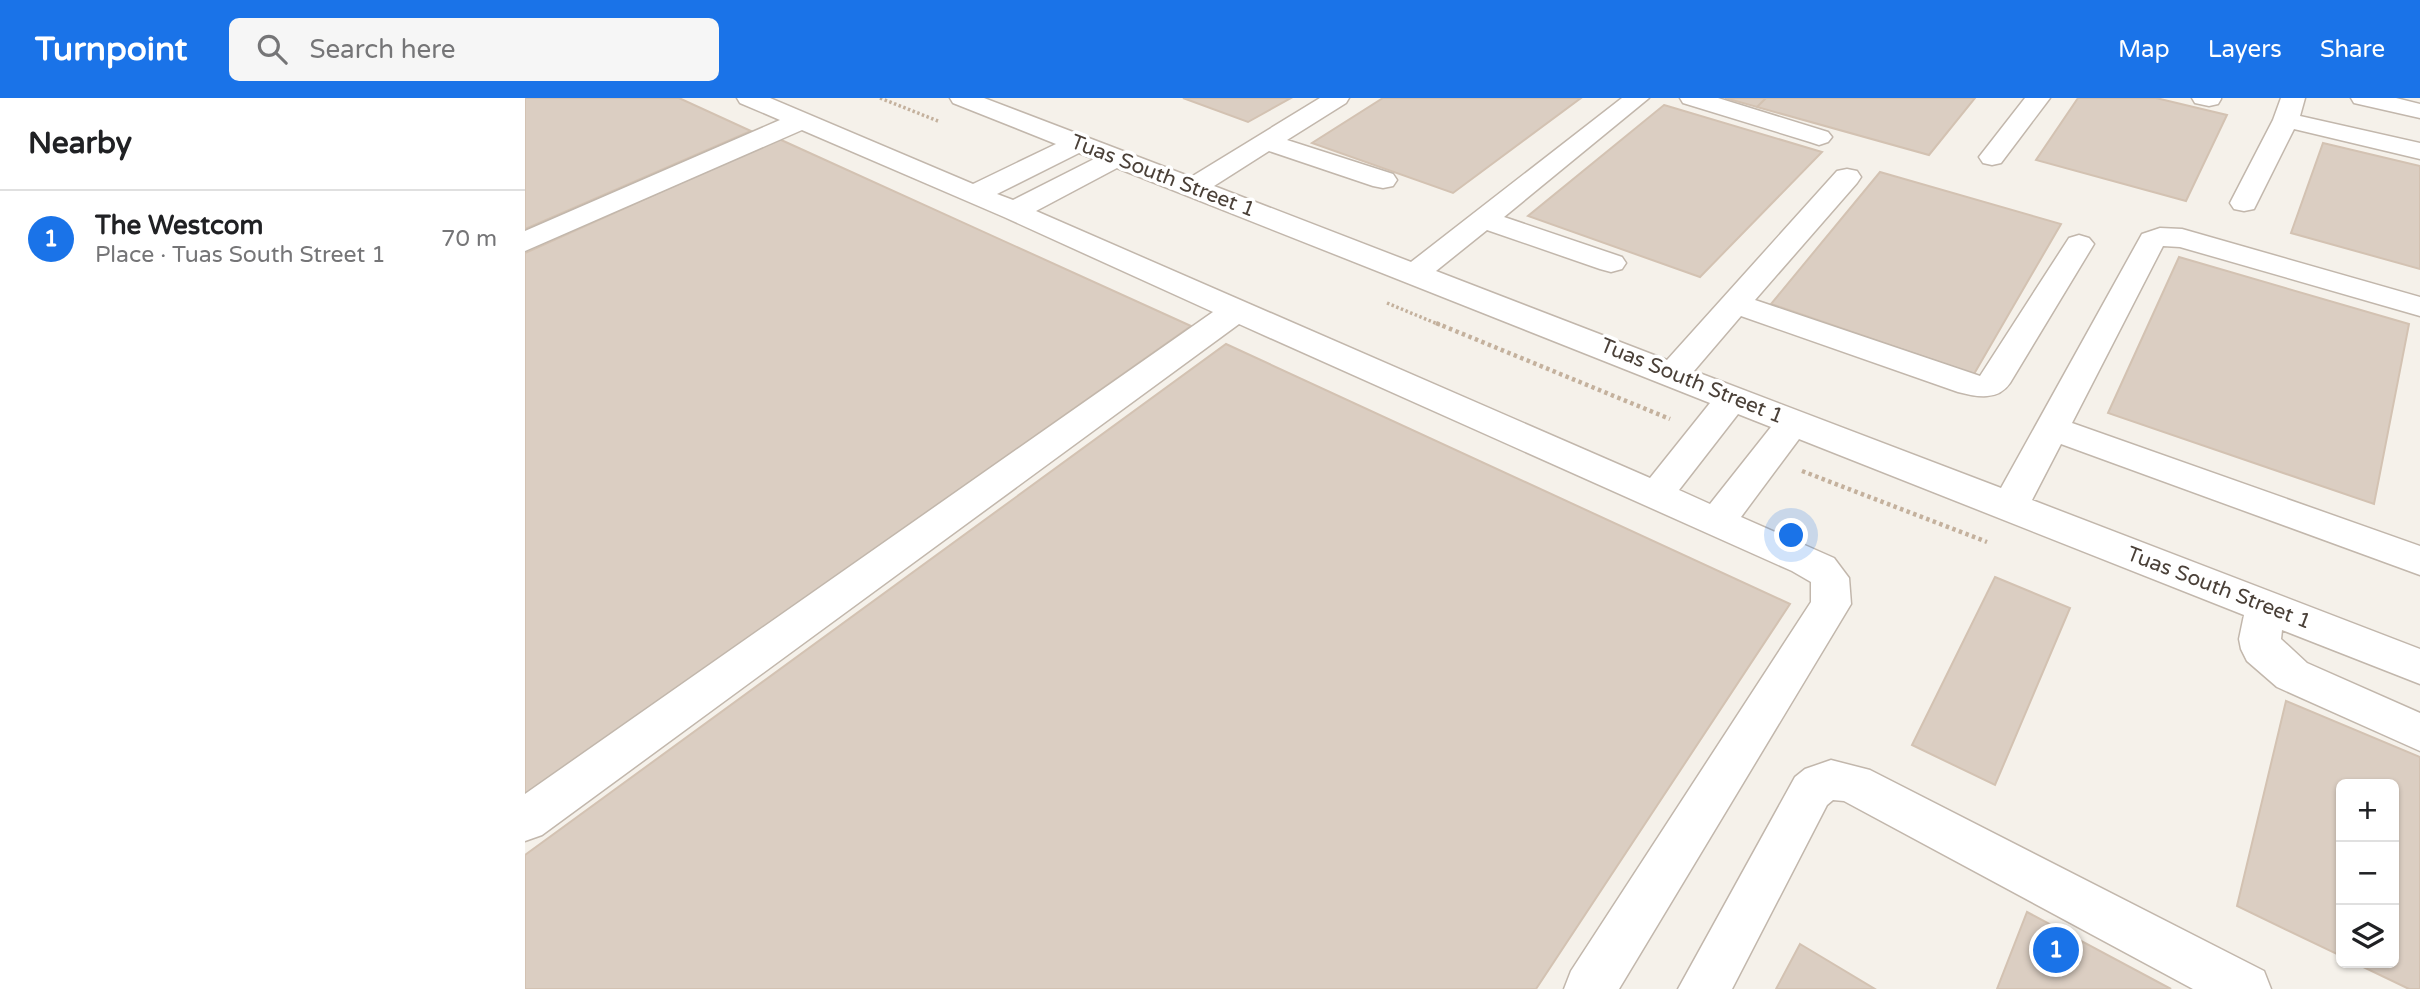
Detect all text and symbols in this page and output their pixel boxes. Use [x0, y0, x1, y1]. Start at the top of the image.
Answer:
search box [229, 18, 719, 81]
text: Turnpoint [35, 30, 187, 69]
icon: search [253, 30, 291, 68]
text: Search here [309, 34, 456, 65]
text: Map [2118, 35, 2170, 64]
text: Layers [2208, 35, 2282, 64]
text: Share [2320, 35, 2385, 64]
text: Nearby [28, 125, 132, 162]
street label: Tuas South Street 1 [1067, 129, 1259, 223]
text: The Westcom [95, 210, 263, 241]
text: 1 [44, 225, 58, 253]
text: 70 m [441, 225, 497, 253]
text: Place · Tuas South Street 1 [95, 241, 386, 269]
street label: Tuas South Street 1 [1597, 333, 1787, 429]
your location [1774, 518, 1808, 552]
street label: Tuas South Street 1 [2123, 541, 2315, 635]
map controls [2336, 779, 2399, 968]
button: + [2336, 779, 2399, 842]
button: − [2336, 842, 2399, 905]
button: layers [2336, 905, 2399, 968]
pin: 1 [2033, 924, 2079, 976]

